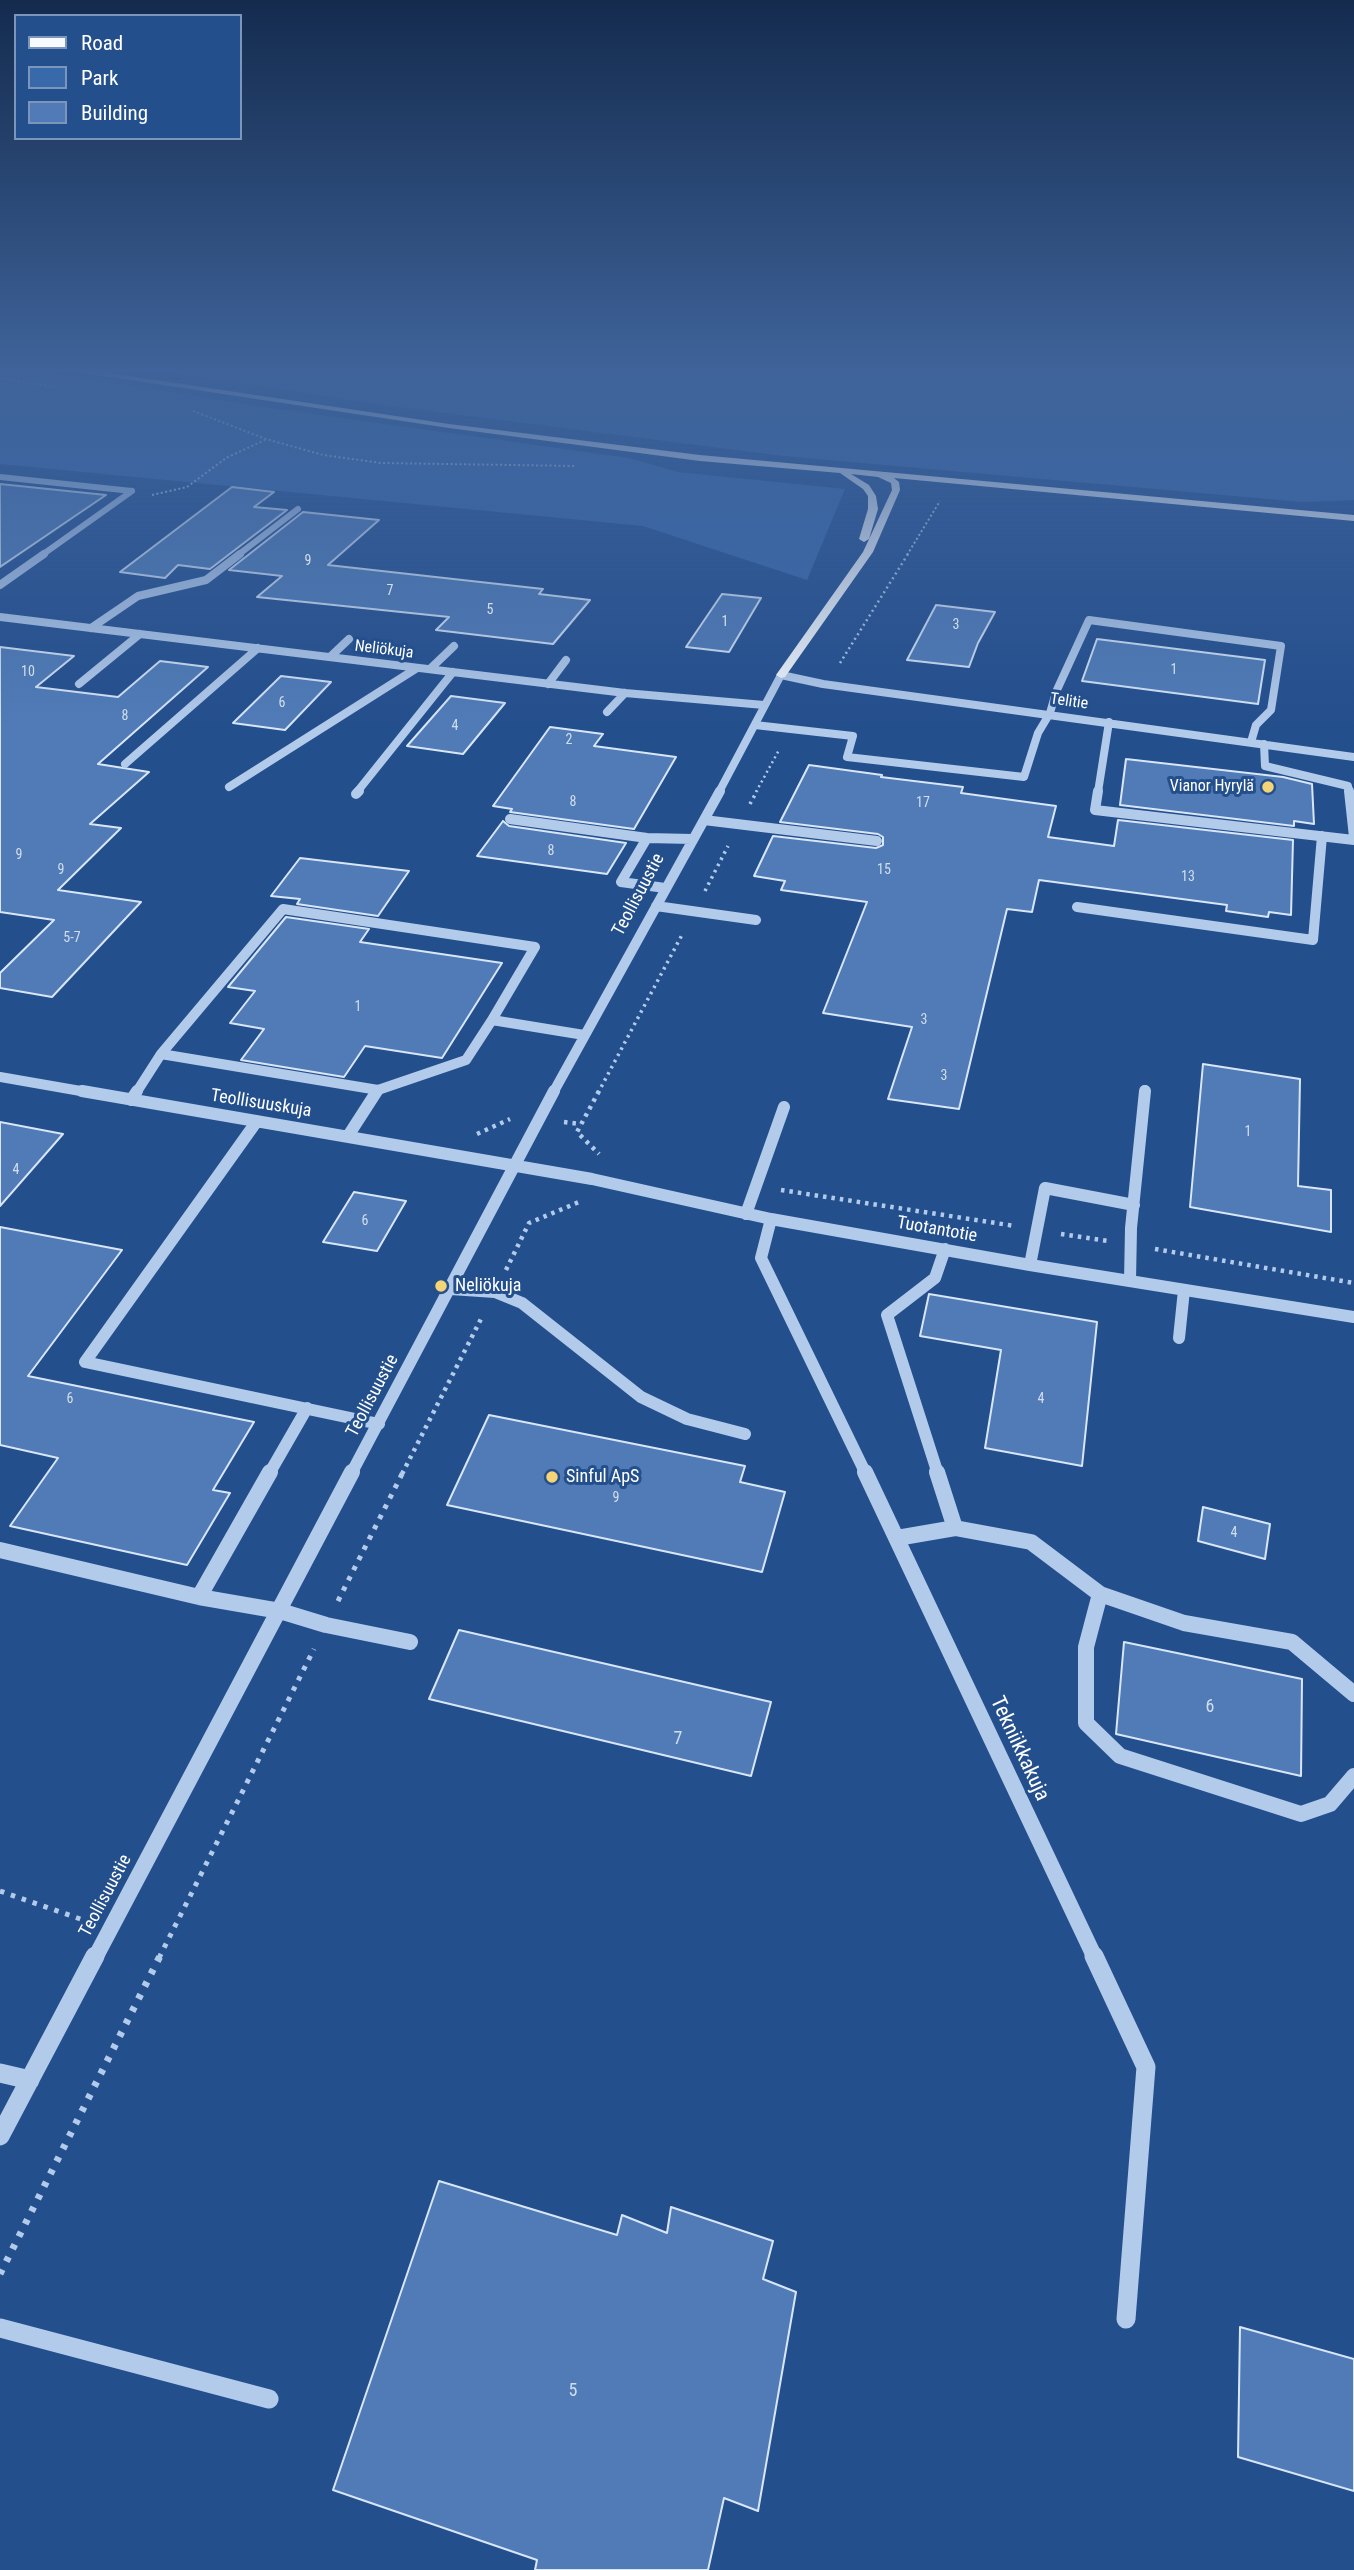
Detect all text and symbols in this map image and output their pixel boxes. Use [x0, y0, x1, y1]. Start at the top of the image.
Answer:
legend [14, 14, 242, 140]
text: Road [81, 31, 123, 55]
text: Park [81, 66, 118, 90]
text: Building [81, 101, 148, 125]
house number: 9 [305, 553, 311, 569]
house number: 7 [387, 583, 393, 599]
house number: 5 [487, 602, 493, 618]
house number: 1 [722, 614, 728, 630]
house number: 3 [953, 617, 959, 633]
street label: Neliökuja [354, 637, 414, 663]
house number: 1 [1171, 662, 1177, 678]
house number: 10 [21, 664, 35, 680]
street label: Telitie [1049, 690, 1089, 714]
house number: 6 [279, 695, 285, 711]
house number: 8 [122, 708, 128, 724]
house number: 4 [452, 718, 458, 734]
house number: 2 [566, 732, 572, 748]
place label: Vianor Hyrylä [1170, 777, 1254, 797]
marker: Vianor Hyrylä [1260, 779, 1276, 795]
house number: 8 [570, 794, 576, 810]
house number: 17 [916, 795, 930, 811]
house number: 8 [548, 843, 554, 859]
house number: 9 [16, 847, 22, 863]
street label: Teollisuustie [608, 850, 670, 940]
house number: 9 [58, 862, 64, 878]
house number: 15 [877, 862, 891, 878]
house number: 13 [1181, 869, 1195, 885]
house number: 5-7 [63, 930, 81, 946]
house number: 1 [355, 999, 361, 1015]
house number: 3 [921, 1012, 927, 1028]
house number: 3 [941, 1068, 947, 1084]
street label: Teollisuuskuja [209, 1085, 313, 1123]
house number: 1 [1245, 1124, 1251, 1140]
house number: 4 [13, 1162, 19, 1178]
street label: Tuotantotie [895, 1212, 979, 1248]
house number: 6 [362, 1213, 368, 1229]
place label: Neliökuja [455, 1275, 521, 1297]
marker: Neliökuja [433, 1278, 449, 1294]
street label: Teollisuustie [342, 1351, 404, 1441]
house number: 6 [67, 1391, 73, 1407]
house number: 4 [1038, 1391, 1044, 1407]
place label: Sinful ApS [566, 1466, 639, 1488]
marker: Sinful ApS [544, 1469, 560, 1485]
house number: 9 [613, 1490, 619, 1506]
house number: 4 [1231, 1525, 1237, 1541]
street label: Tekniikkakuja [984, 1693, 1054, 1805]
house number: 6 [1206, 1696, 1214, 1718]
house number: 7 [674, 1728, 682, 1750]
street label: Teollisuustie [75, 1851, 137, 1941]
house number: 5 [569, 2380, 577, 2402]

